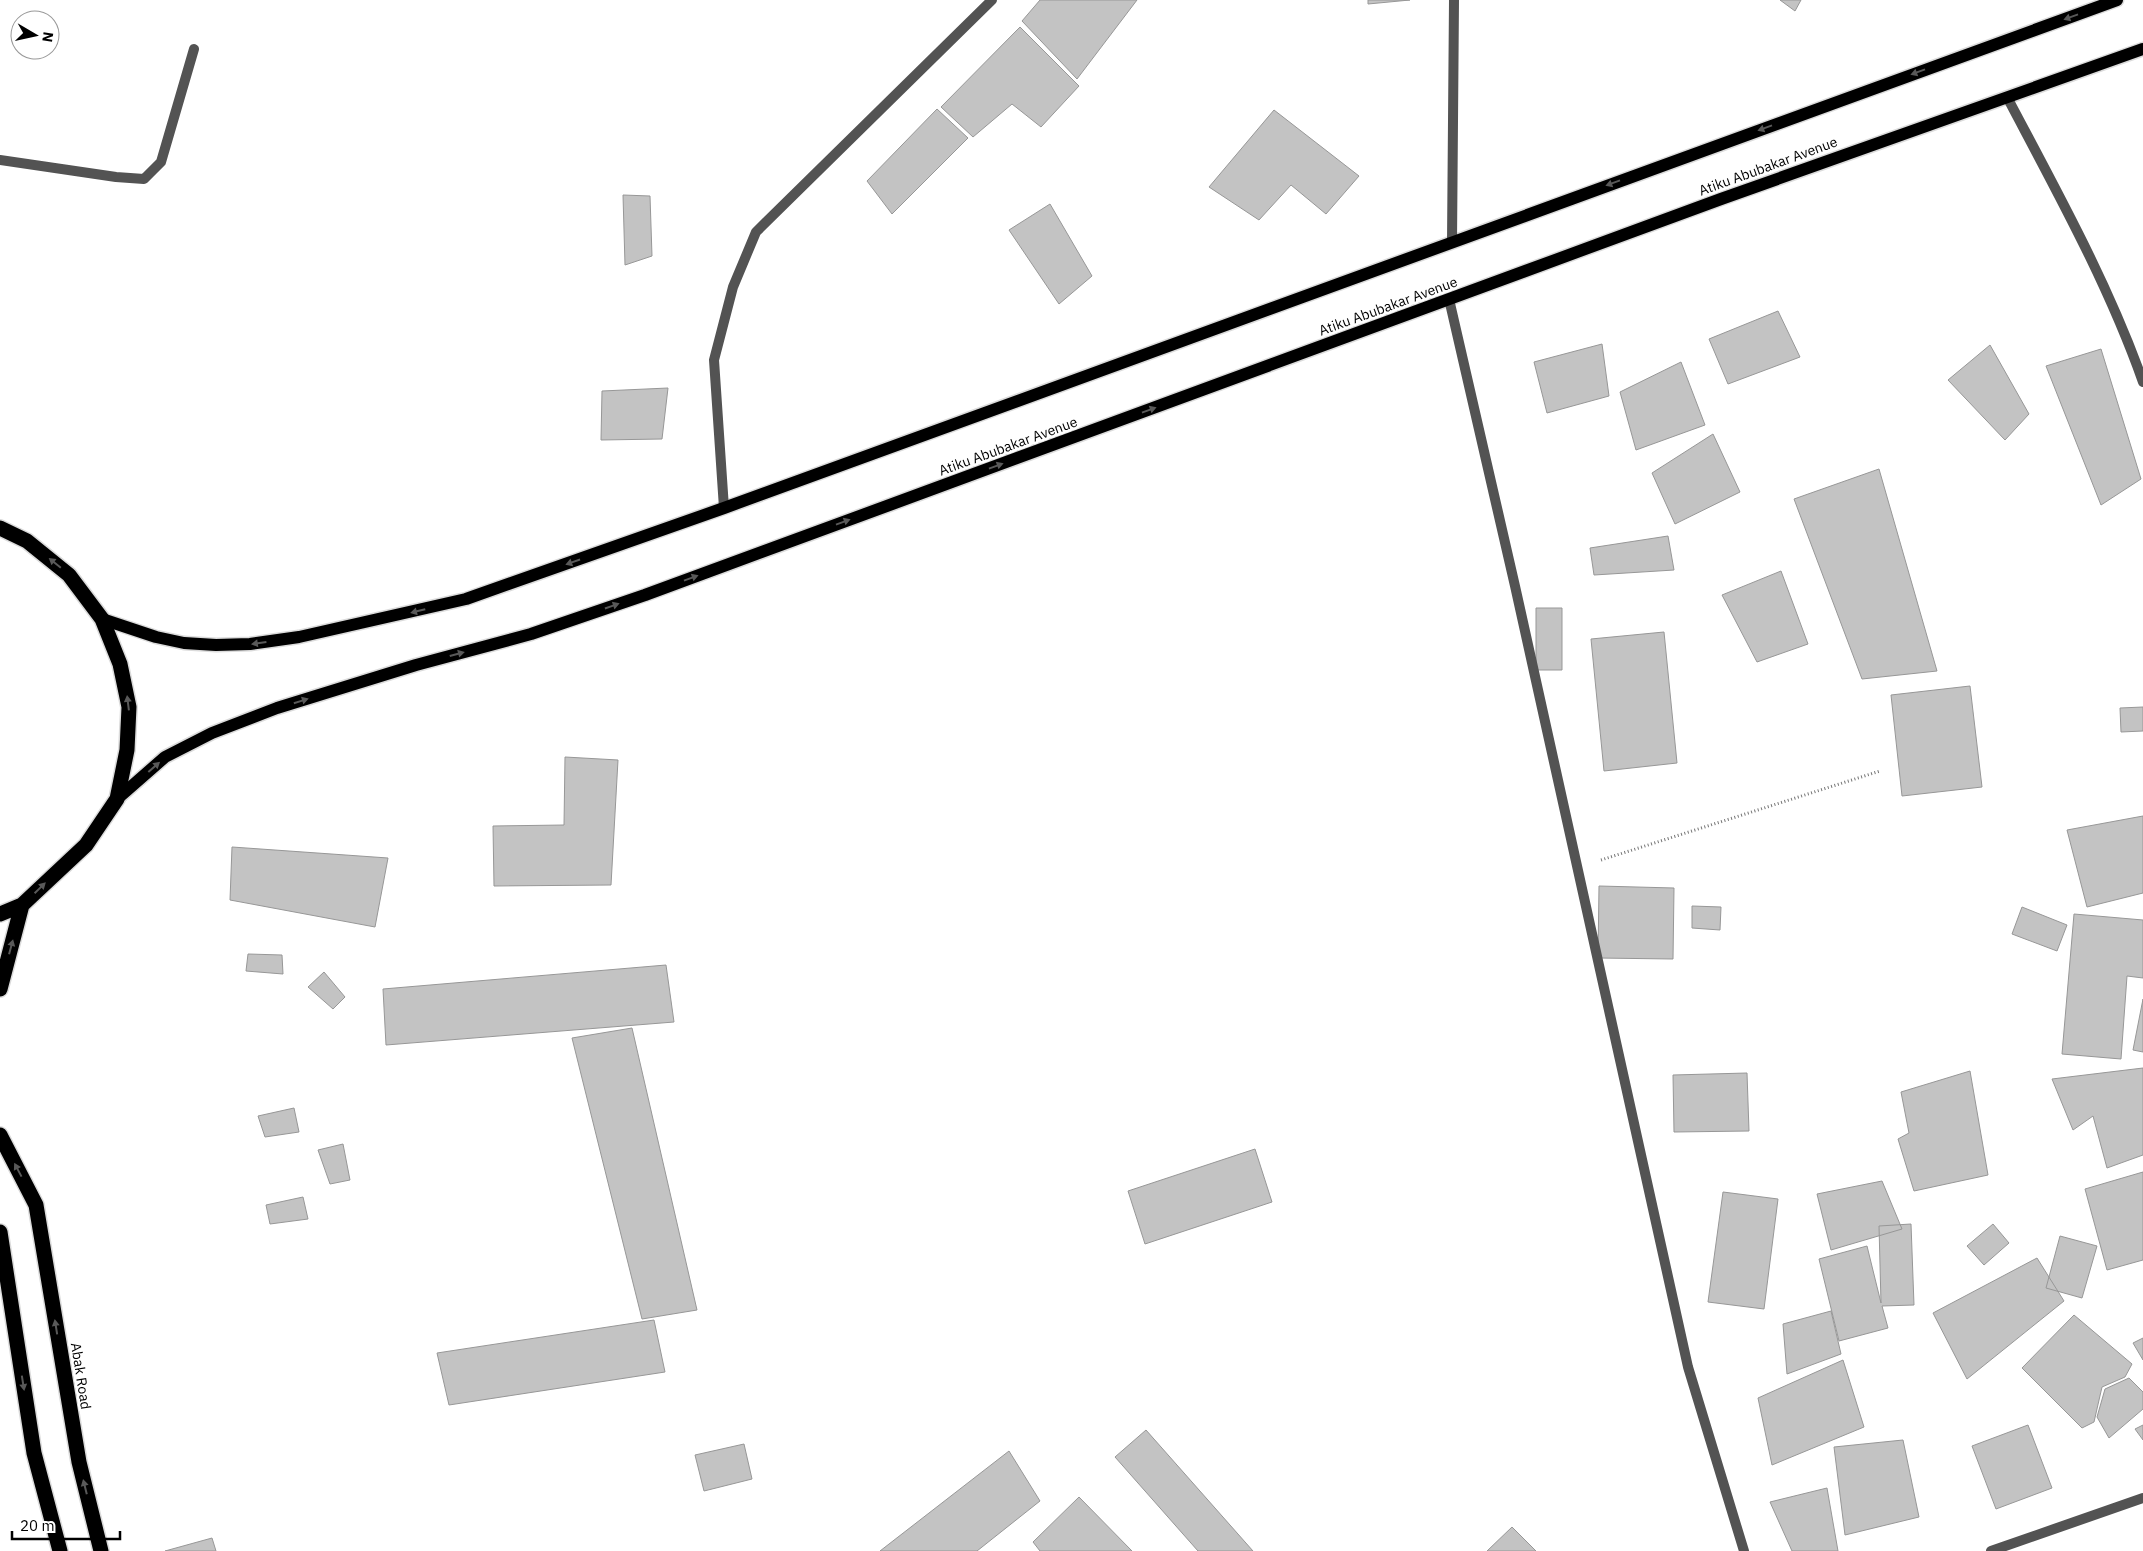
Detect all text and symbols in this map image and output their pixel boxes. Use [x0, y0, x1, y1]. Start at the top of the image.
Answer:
north arrow [10, 10, 60, 60]
one-way arrow [2063, 13, 2078, 21]
text: N [38, 31, 58, 43]
one-way arrow [1910, 68, 1925, 76]
one-way arrow [1758, 125, 1773, 132]
street label: Atiku Abubakar Avenue [1696, 132, 1840, 200]
one-way arrow [1605, 180, 1620, 187]
street label: Atiku Abubakar Avenue [1316, 272, 1460, 340]
one-way arrow [1141, 406, 1156, 413]
street label: Atiku Abubakar Avenue [936, 412, 1080, 480]
one-way arrow [989, 462, 1004, 470]
one-way arrow [836, 518, 851, 525]
one-way arrow [48, 558, 61, 569]
one-way arrow [565, 558, 580, 566]
one-way arrow [684, 574, 699, 582]
one-way arrow [605, 602, 620, 610]
one-way arrow [411, 607, 426, 615]
one-way arrow [251, 639, 267, 647]
one-way arrow [449, 650, 464, 658]
one-way arrow [124, 695, 132, 711]
one-way arrow [294, 696, 309, 704]
one-way arrow [147, 761, 160, 772]
one-way arrow [34, 882, 46, 894]
one-way arrow [7, 940, 15, 955]
one-way arrow [14, 1163, 22, 1177]
one-way arrow [52, 1318, 60, 1334]
street label: Abak Road [67, 1341, 95, 1411]
one-way arrow [20, 1376, 28, 1392]
one-way arrow [81, 1479, 89, 1494]
scale bar [12, 1508, 120, 1540]
text: 20 m [20, 1516, 55, 1535]

